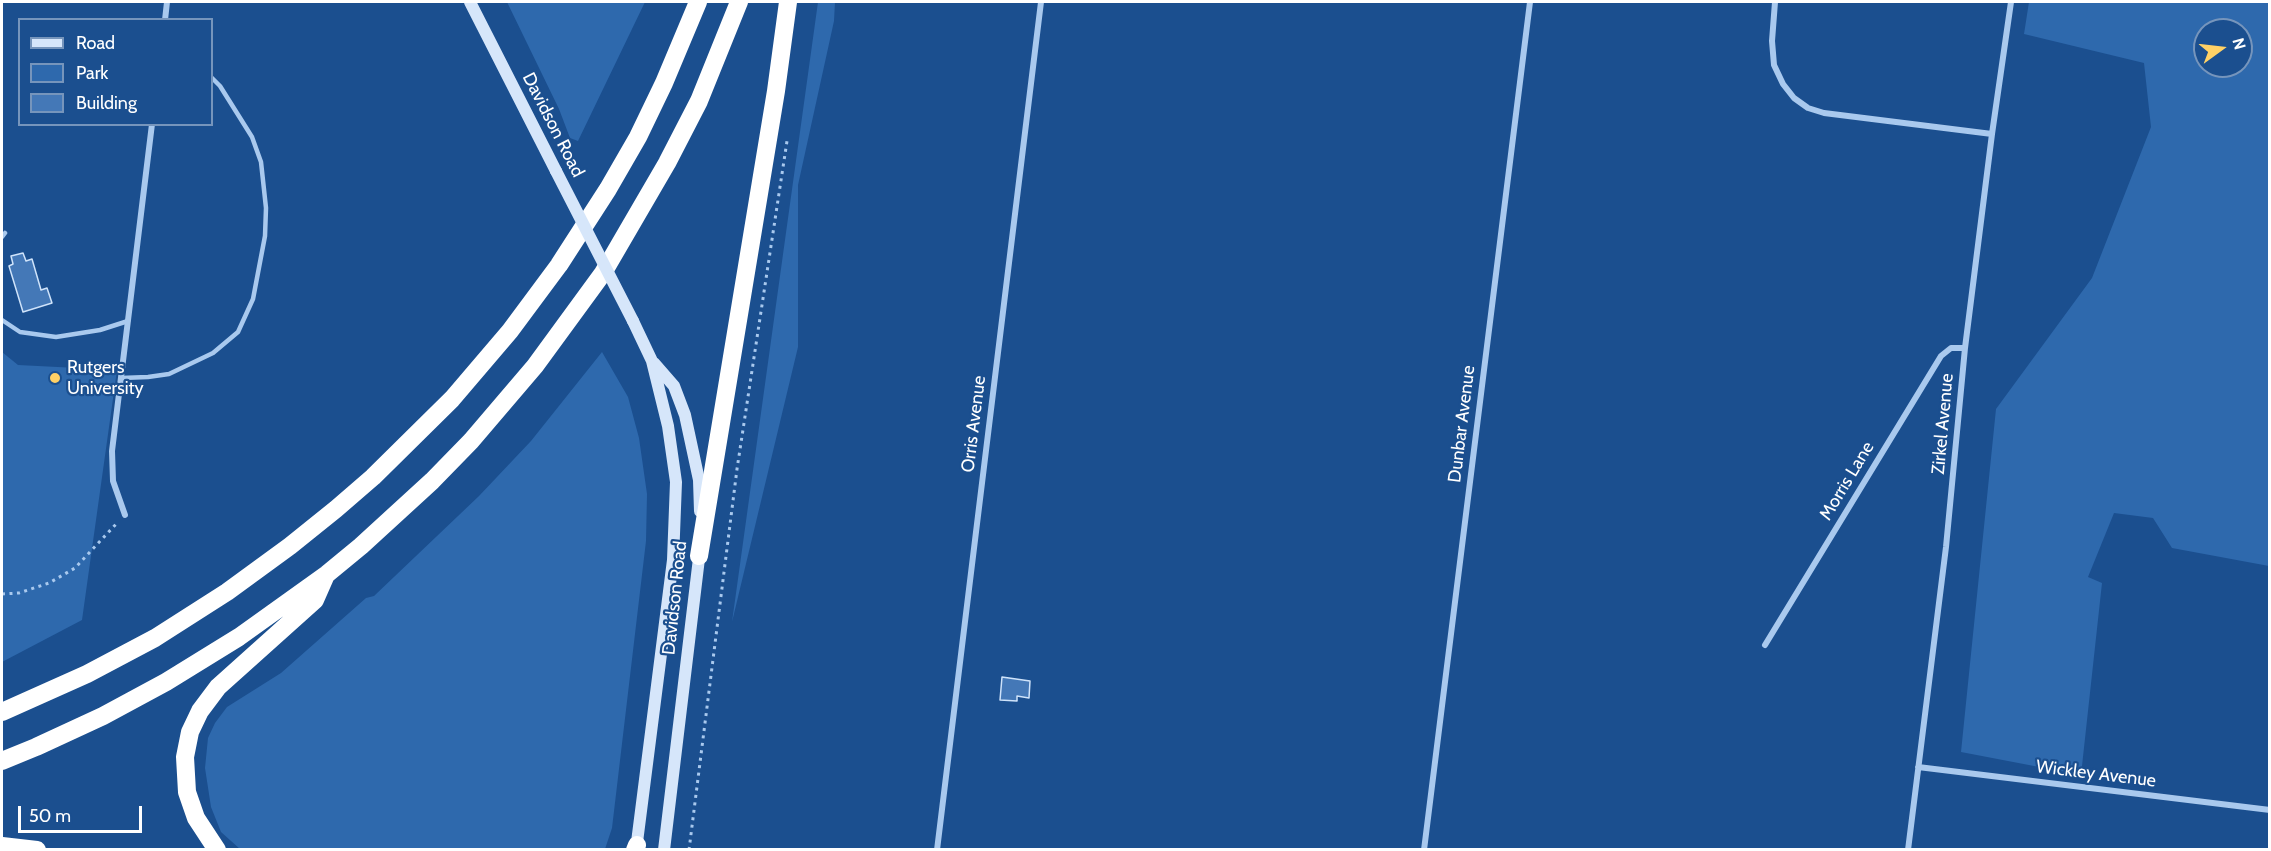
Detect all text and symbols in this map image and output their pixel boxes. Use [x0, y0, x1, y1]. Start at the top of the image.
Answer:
legend [18, 18, 213, 126]
north arrow [2193, 18, 2253, 78]
text: Road [76, 32, 115, 54]
text: N [2228, 36, 2250, 52]
text: Park [76, 62, 108, 84]
street label: Davidson Road [517, 69, 589, 181]
text: Building [76, 92, 137, 114]
place label: Rutgers University [67, 357, 144, 400]
street label: Dunbar Avenue [1444, 364, 1480, 484]
marker: Rutgers University [48, 371, 62, 385]
street label: Zirkel Avenue [1928, 372, 1958, 476]
street label: Orris Avenue [957, 374, 991, 474]
street label: Morris Lane [1815, 438, 1879, 524]
street label: Davidson Road [658, 540, 692, 656]
street label: Wickley Avenue [2035, 756, 2157, 792]
scale bar [21, 794, 146, 832]
text: 50 m [29, 805, 71, 827]

